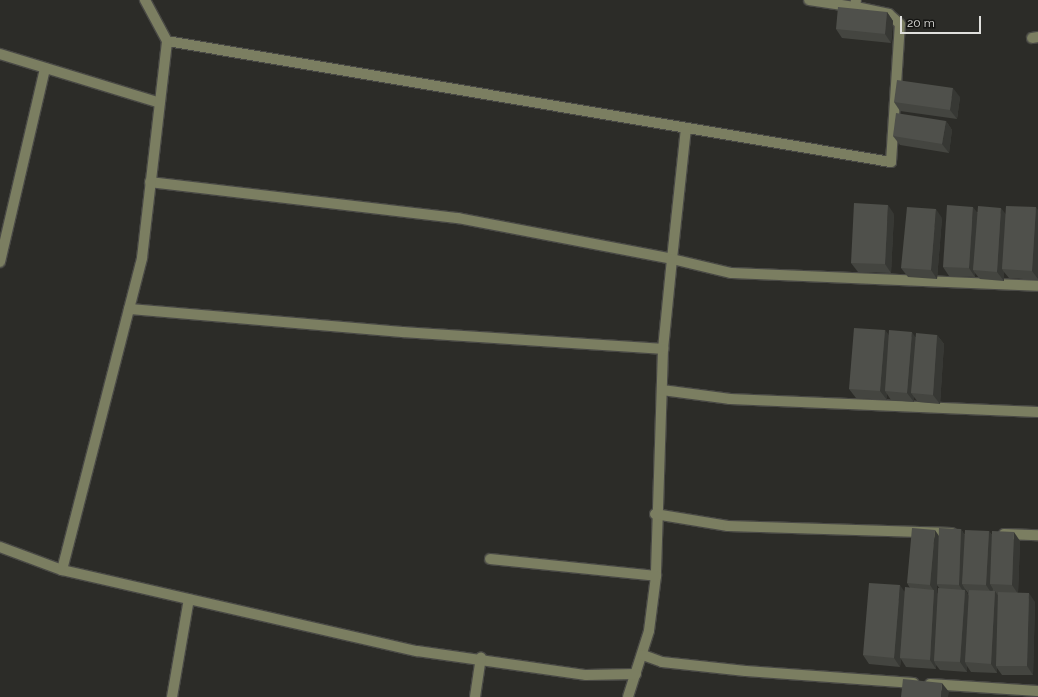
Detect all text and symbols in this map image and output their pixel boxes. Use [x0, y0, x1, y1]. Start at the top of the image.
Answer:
scale bar [902, 8, 983, 34]
text: 20 m [907, 16, 935, 30]

